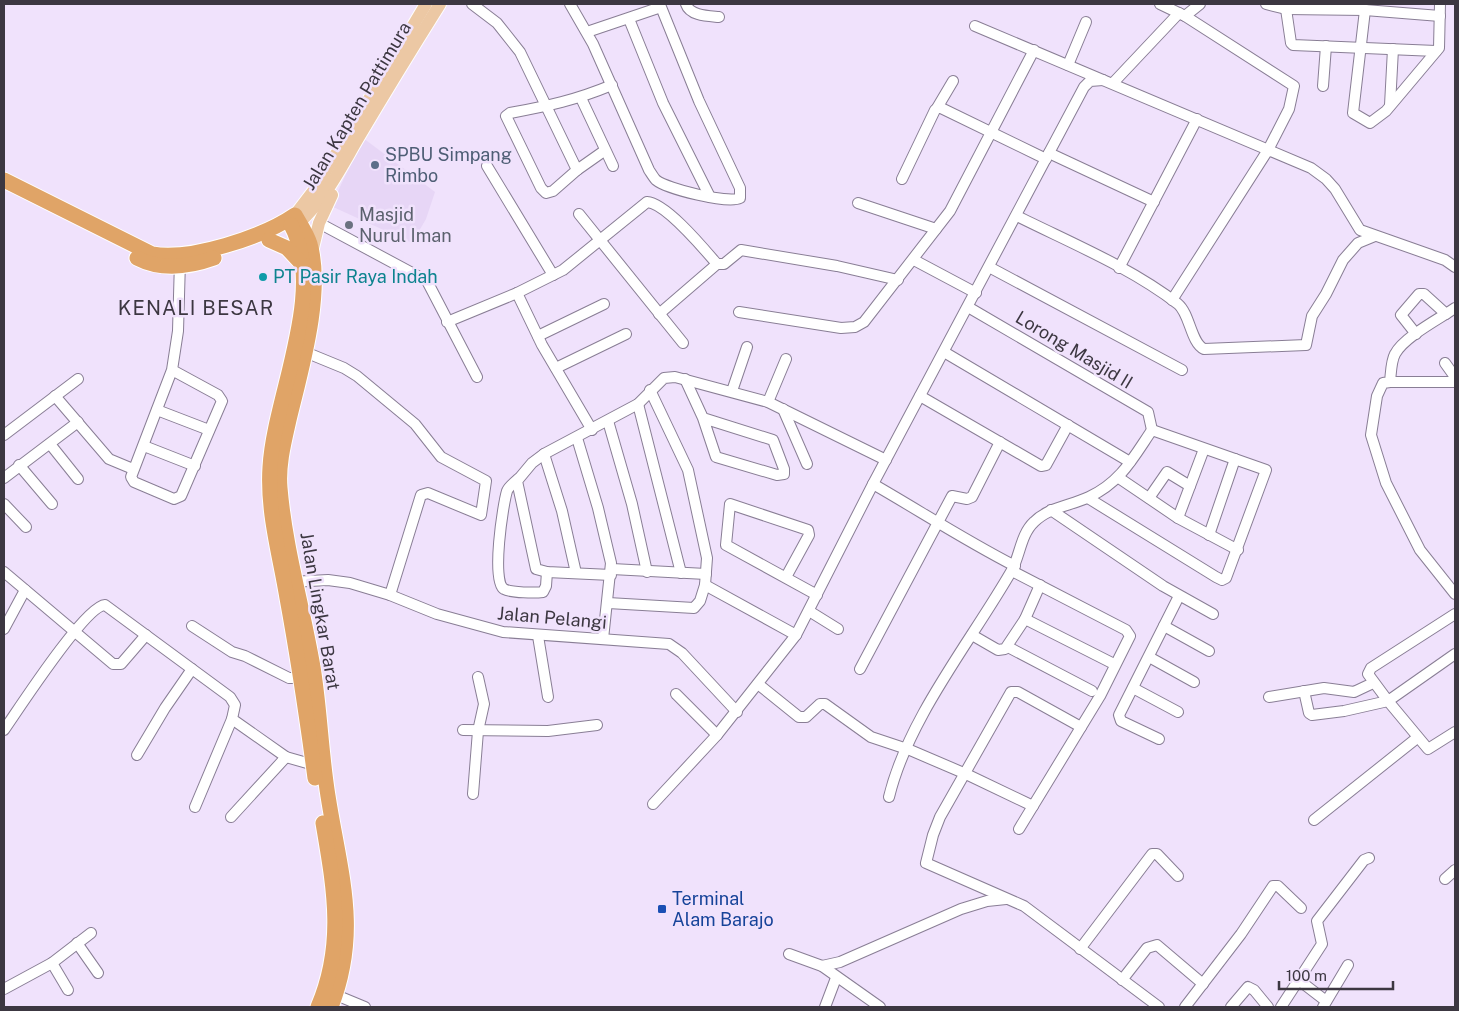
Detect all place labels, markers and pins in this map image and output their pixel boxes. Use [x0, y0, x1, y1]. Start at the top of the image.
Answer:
place label: SPBU Simpang Rimbo [385, 144, 512, 186]
marker: SPBU Simpang Rimbo [369, 159, 381, 171]
place label: Masjid Nurul Iman [359, 204, 452, 246]
marker: Masjid Nurul Iman [343, 219, 355, 231]
place label: PT Pasir Raya Indah [273, 266, 438, 287]
marker: PT Pasir Raya Indah [257, 271, 269, 283]
place label: Terminal Alam Barajo [672, 888, 774, 930]
marker: Terminal Alam Barajo [656, 903, 668, 915]

